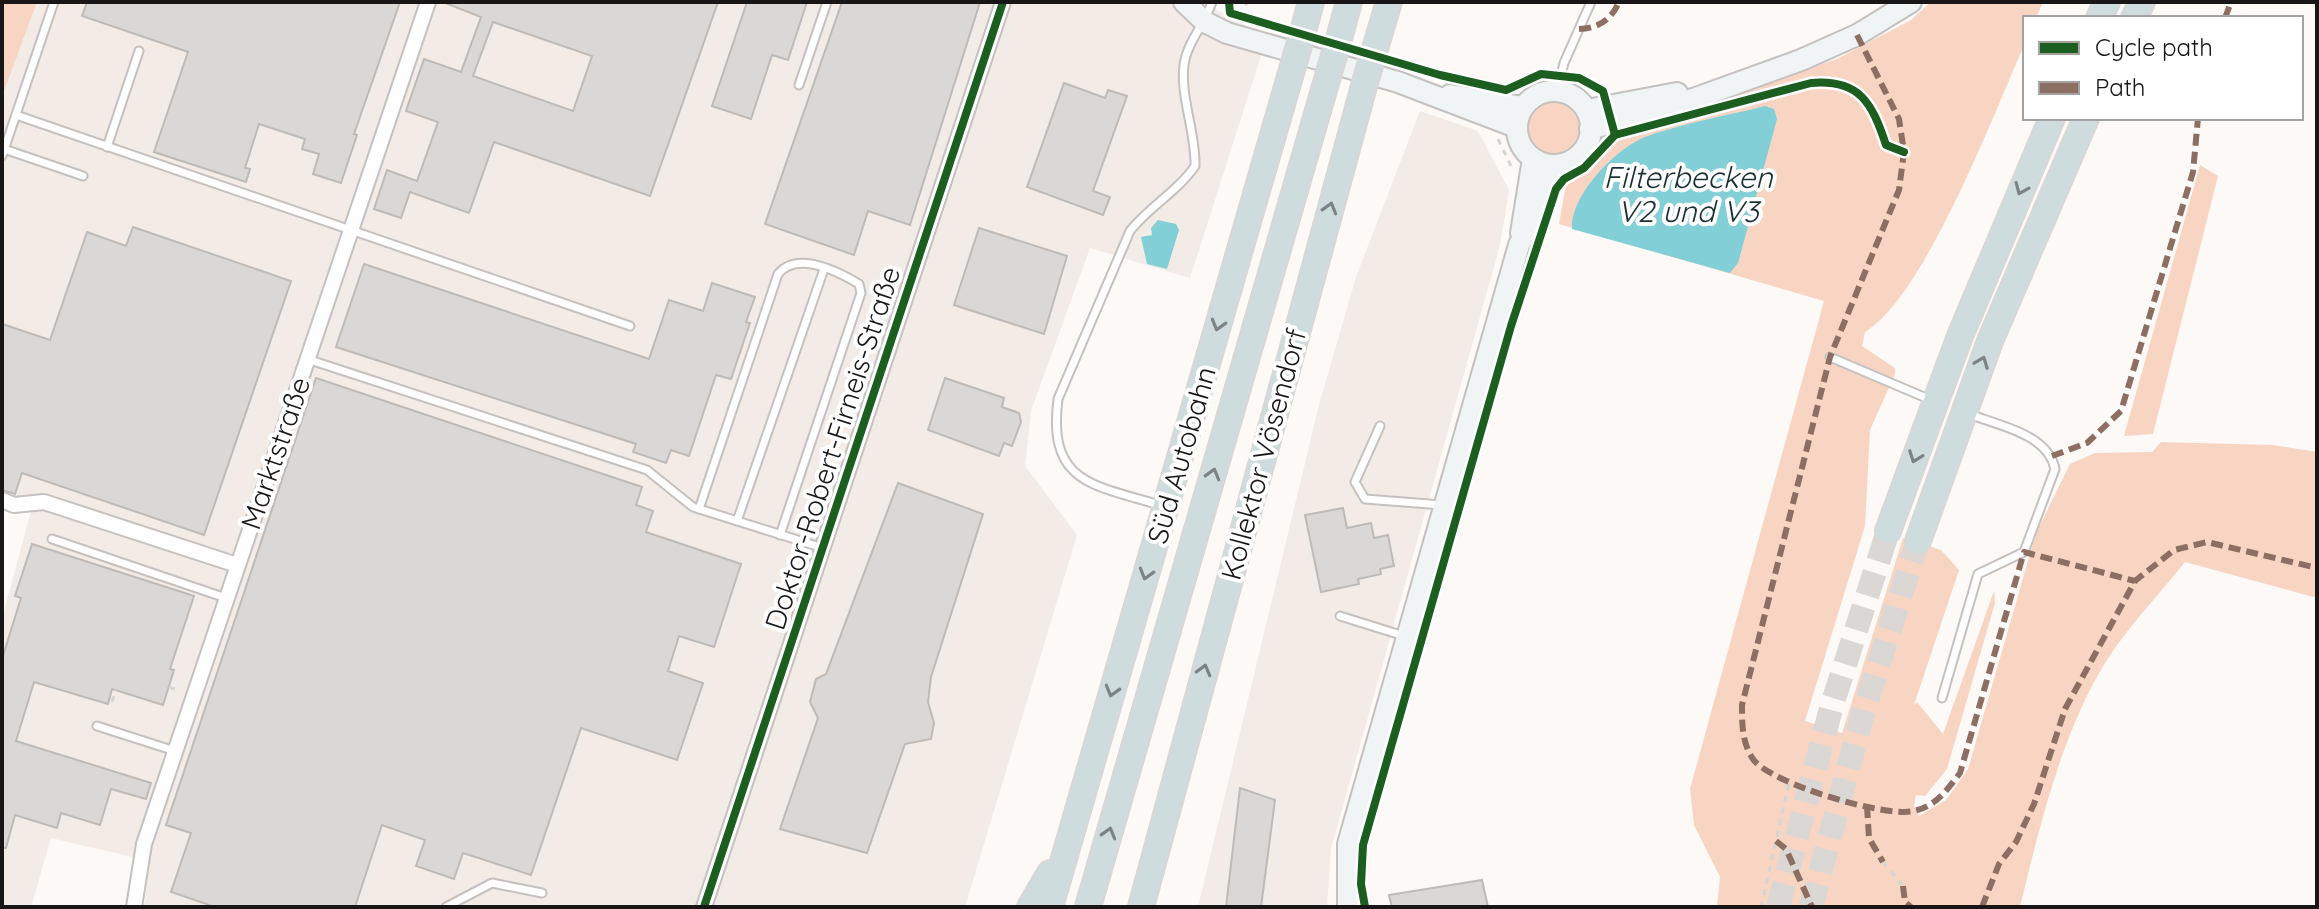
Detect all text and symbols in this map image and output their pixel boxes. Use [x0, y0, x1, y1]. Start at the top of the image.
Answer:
legend [2023, 16, 2303, 120]
text: Cycle path [2095, 32, 2213, 62]
text: Path [2095, 72, 2146, 102]
water label: Filterbecken V2 und V3 [1603, 158, 1773, 230]
one-way arrow [2014, 181, 2030, 196]
one-way arrow [1321, 201, 1338, 215]
street label: Doktor-Robert-Firneis-Straße [757, 262, 907, 634]
one-way arrow [1211, 317, 1227, 331]
street label: Kollektor Vösendorf [1213, 325, 1313, 583]
one-way arrow [1972, 356, 1989, 370]
street label: Süd Autobahn [1139, 363, 1223, 547]
street label: Marktstraße [233, 372, 317, 534]
one-way arrow [1908, 449, 1924, 463]
one-way arrow [1203, 467, 1220, 481]
one-way arrow [1139, 567, 1155, 581]
one-way arrow [1195, 664, 1212, 678]
one-way arrow [1105, 684, 1121, 698]
one-way arrow [1100, 826, 1117, 840]

